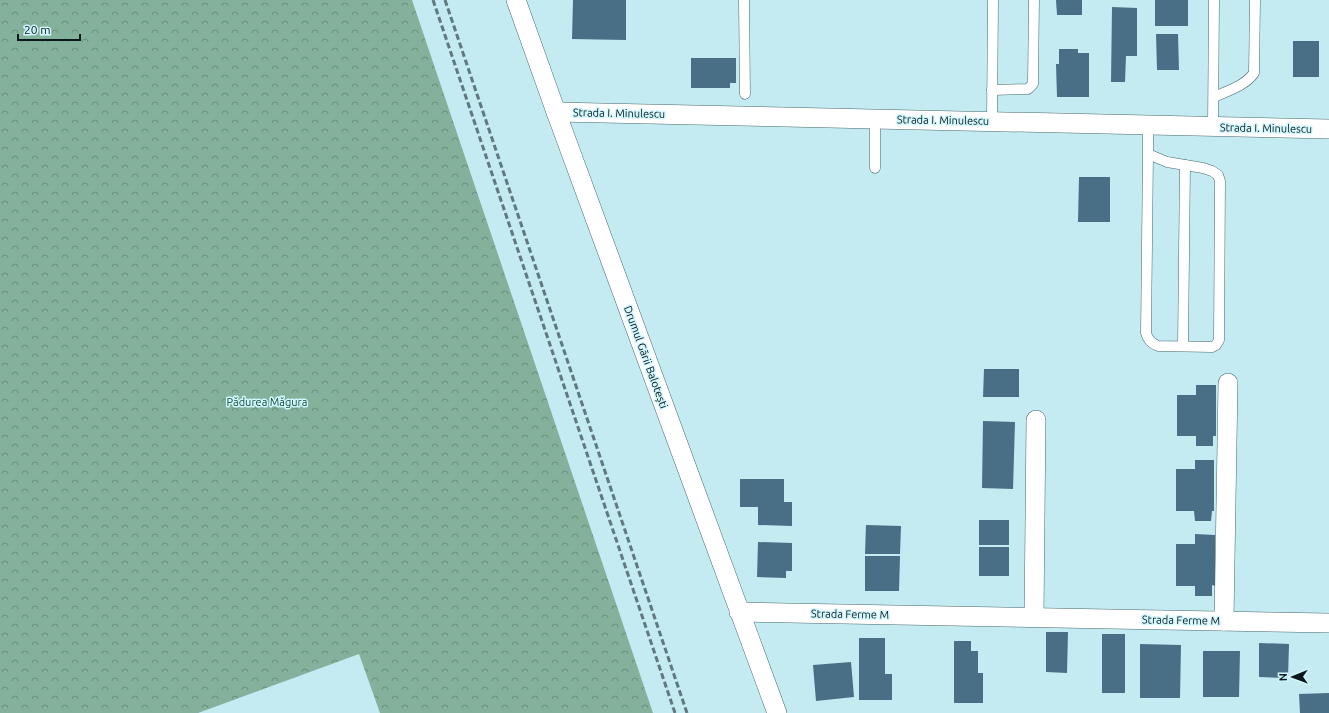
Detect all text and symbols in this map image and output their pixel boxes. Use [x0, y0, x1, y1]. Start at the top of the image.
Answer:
scale bar [18, 16, 80, 42]
text: 20 m [24, 23, 51, 36]
street label: Strada I. Minulescu [573, 106, 665, 120]
street label: Strada I. Minulescu [897, 113, 989, 127]
street label: Strada I. Minulescu [1220, 121, 1312, 135]
street label: Drumul Gării Balotești [622, 304, 670, 410]
park label: Pădurea Măgura [227, 396, 307, 408]
street label: Strada Ferme M [811, 607, 889, 621]
street label: Strada Ferme M [1142, 613, 1220, 627]
north arrow [1273, 657, 1313, 697]
text: N [1277, 673, 1289, 681]

